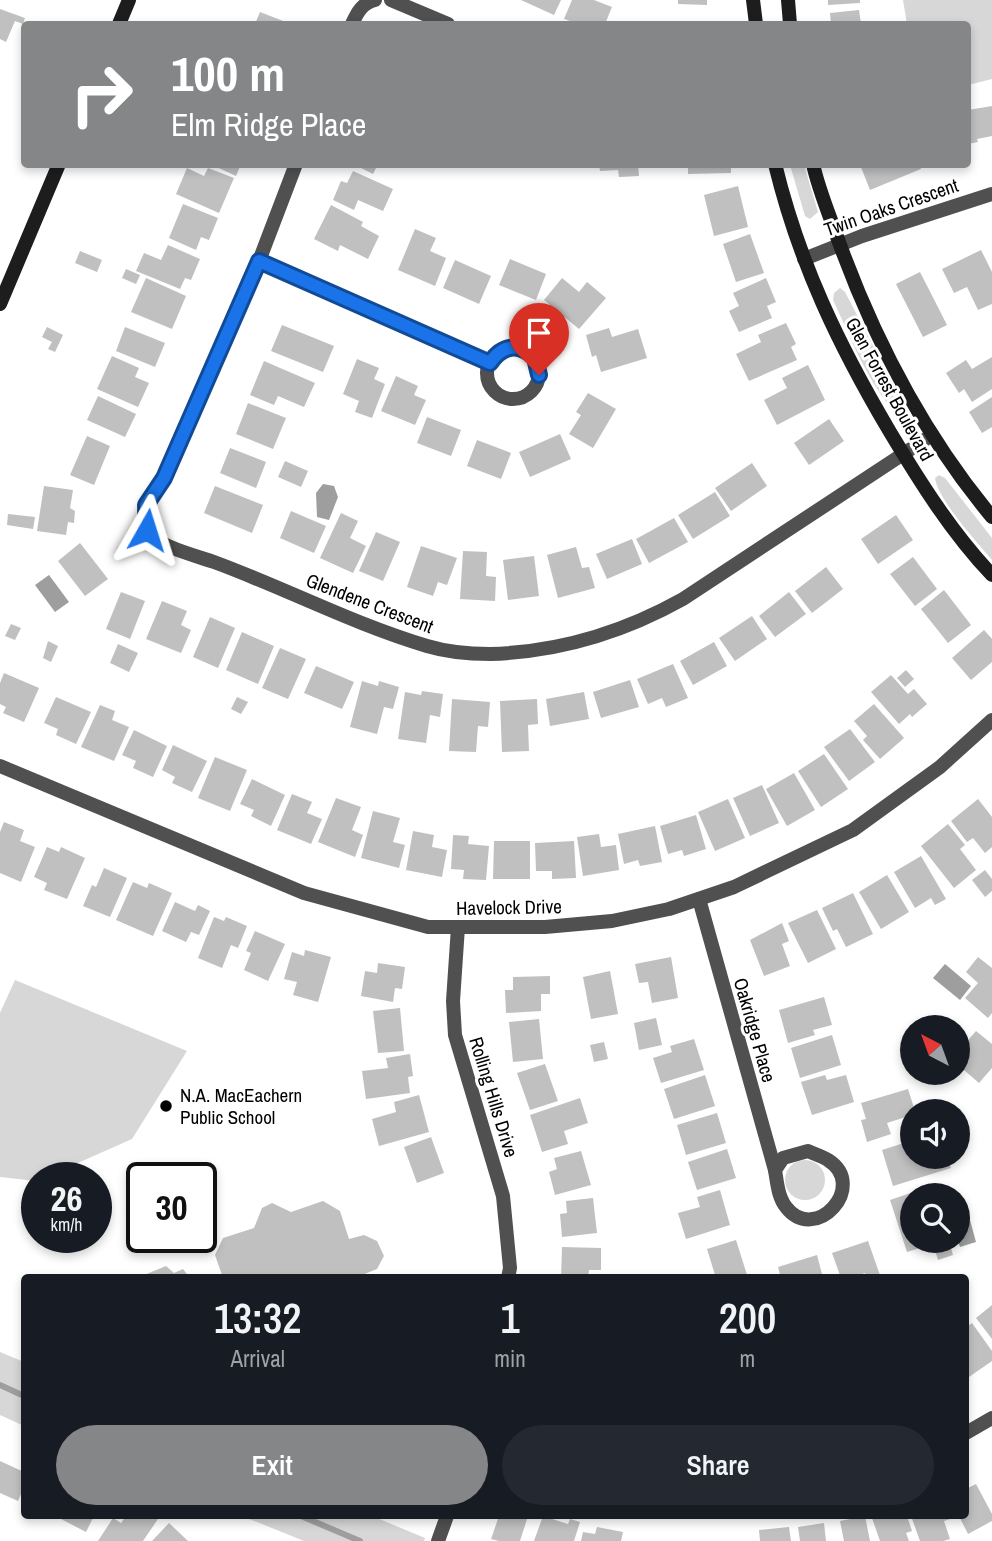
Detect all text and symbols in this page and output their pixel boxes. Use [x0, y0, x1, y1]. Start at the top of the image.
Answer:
text: 100 m [171, 40, 285, 106]
icon: right [56, 49, 147, 140]
text: Elm Ridge Place [171, 103, 366, 146]
street label: Twin Oaks Crescent [820, 172, 962, 242]
pin [509, 303, 569, 375]
street label: Glen Forrest Boulevard [840, 313, 940, 465]
icon: arrive [520, 314, 558, 352]
position arrow [110, 493, 184, 567]
street label: Glendene Crescent [303, 567, 438, 639]
street label: Havelock Drive [456, 893, 562, 921]
street label: Oakridge Place [728, 975, 782, 1085]
north arrow [900, 1015, 970, 1085]
map controls [900, 1015, 970, 1253]
street label: Rolling Hills Drive [463, 1034, 525, 1160]
place label: N.A. MacEachern Public School [180, 1082, 302, 1130]
marker: N.A. MacEachern Public School [158, 1098, 174, 1114]
button: sound [900, 1099, 970, 1169]
speed limit sign: 30 [126, 1162, 217, 1253]
text: 26 [51, 1175, 82, 1222]
button: search [900, 1183, 970, 1253]
text: km/h [51, 1212, 83, 1237]
text: 13:32 [214, 1290, 301, 1346]
text: 1 [500, 1290, 520, 1346]
text: 200 [719, 1290, 776, 1346]
text: Arrival [230, 1343, 285, 1374]
text: min [494, 1343, 526, 1374]
text: m [740, 1343, 755, 1374]
button: Exit [56, 1425, 488, 1505]
button: Share [502, 1425, 934, 1505]

